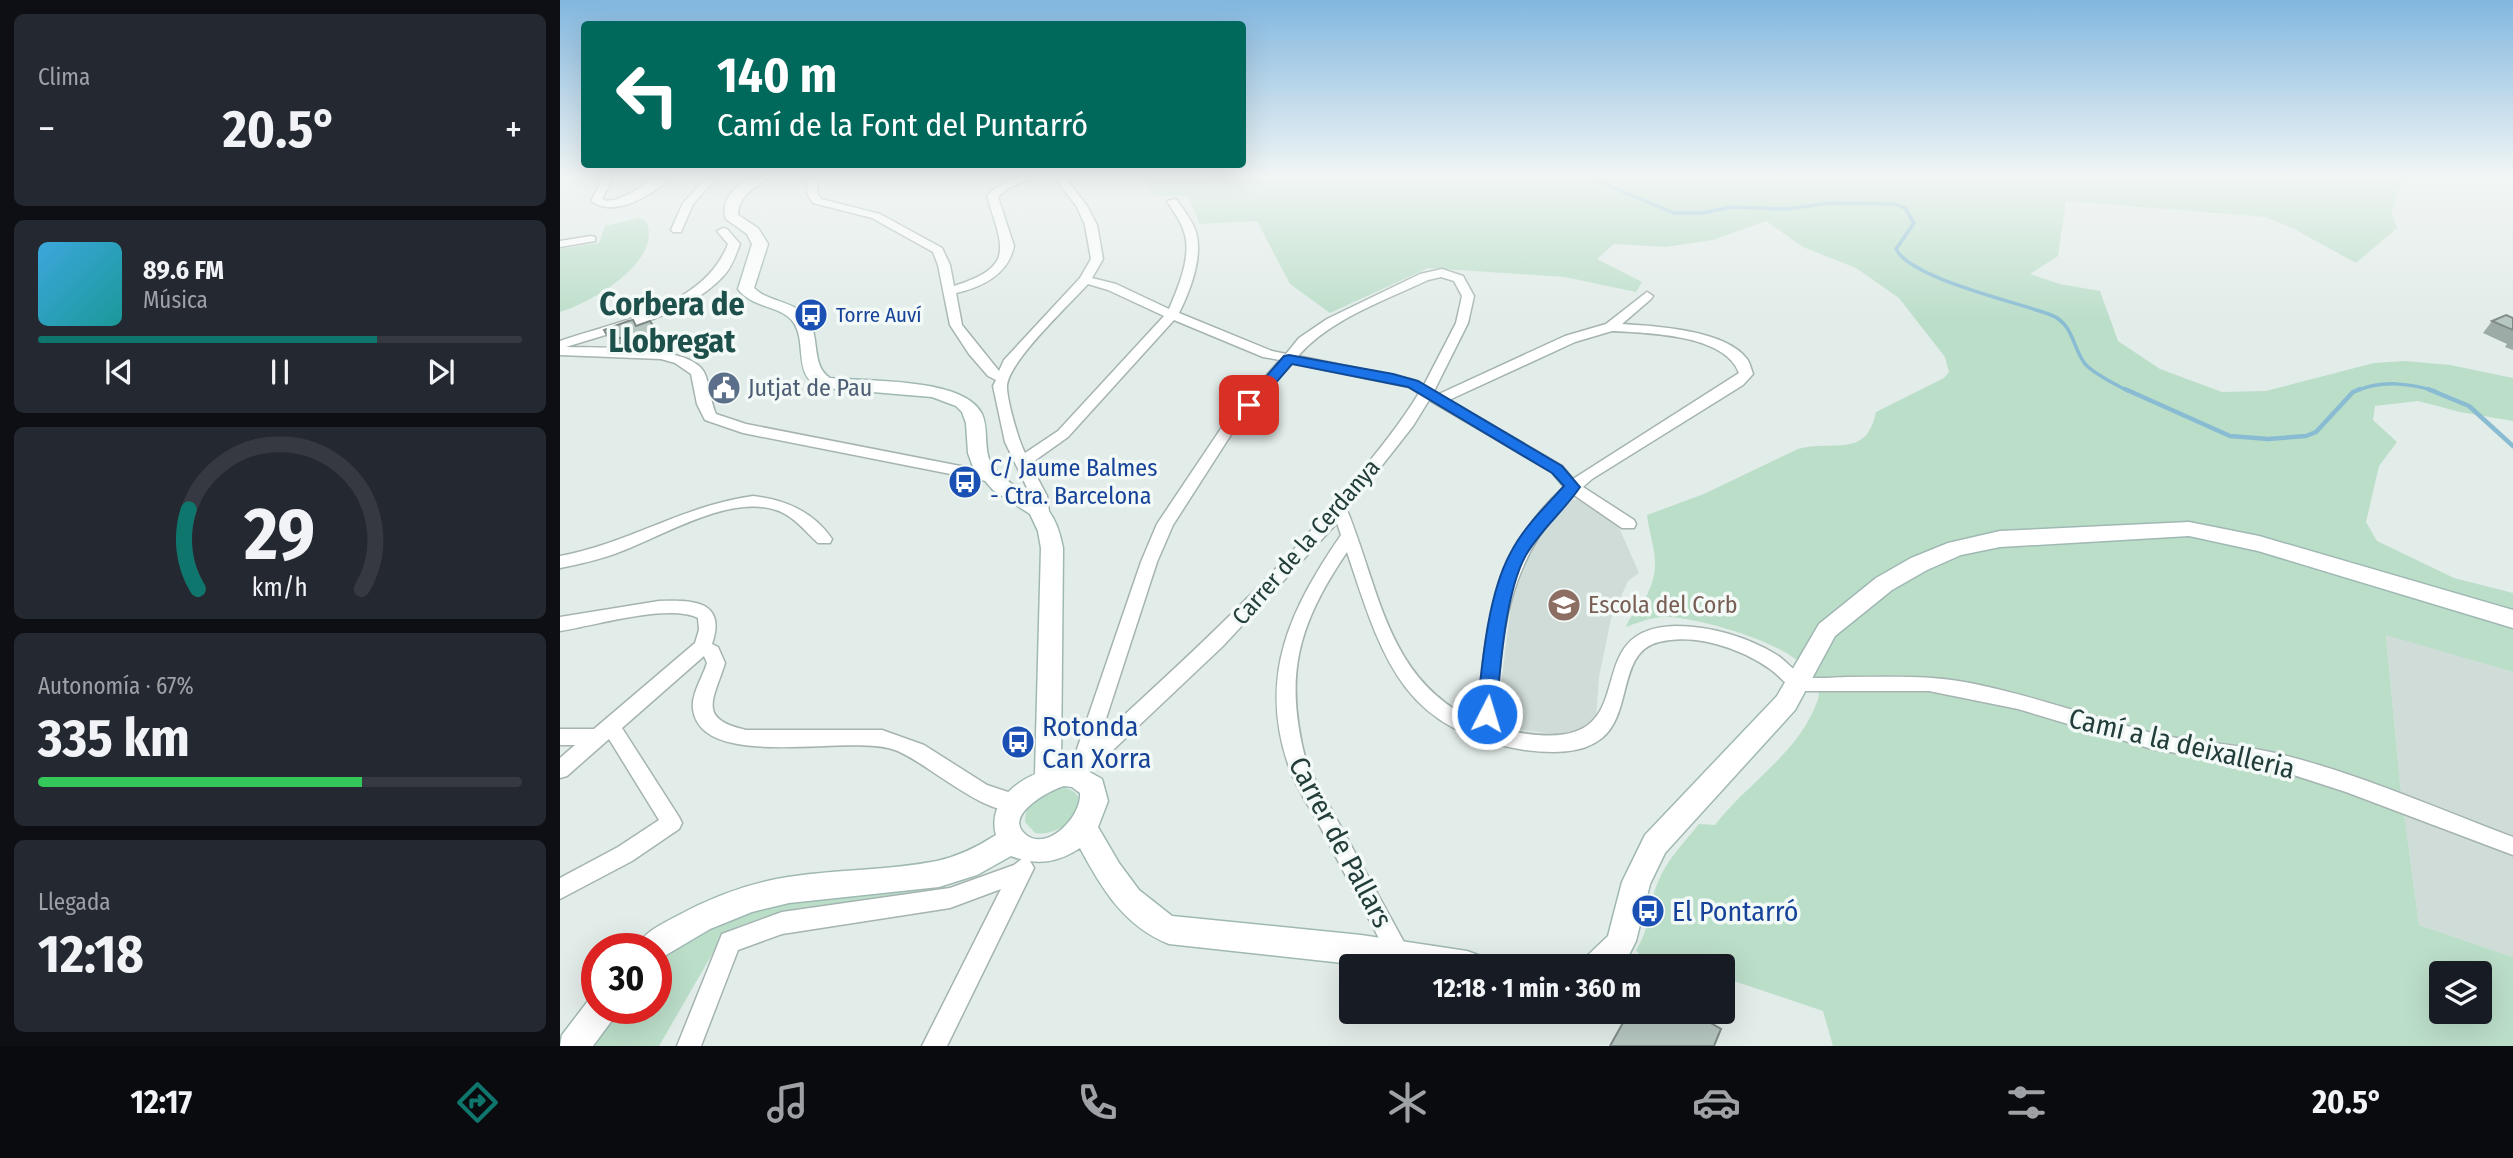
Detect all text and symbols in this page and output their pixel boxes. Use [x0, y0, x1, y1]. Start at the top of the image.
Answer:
text: 140 m [717, 46, 837, 105]
icon: left [602, 49, 693, 140]
text: Clima [38, 63, 90, 91]
text: 20.5° [223, 98, 337, 161]
text: − [38, 106, 55, 152]
text: + [505, 106, 522, 152]
text: Camí de la Font del Puntarró [717, 106, 1088, 144]
text: 89.6 FM [143, 255, 224, 286]
district label: Corbera de Llobregat [599, 285, 745, 360]
text: Música [143, 286, 208, 314]
bus stop icon: Torre Auví [792, 296, 830, 334]
place label: Torre Auví [836, 302, 922, 328]
icon: previous [100, 353, 138, 391]
icon: pause [261, 353, 299, 391]
icon: next [422, 353, 460, 391]
public building icon: Jutjat de Pau [705, 369, 743, 407]
place label: Jutjat de Pau [748, 374, 872, 402]
pin [1219, 375, 1279, 435]
icon: arrive [1230, 386, 1268, 424]
place label: C/ Jaume Balmes - Ctra. Barcelona [990, 454, 1157, 510]
street label: Carrer de la Cerdanya [1226, 454, 1386, 630]
bus stop icon: C/ Jaume Balmes - Ctra. Barcelona [946, 463, 984, 501]
text: 29 [244, 491, 315, 578]
text: km/h [252, 573, 308, 603]
school or university icon: Escola del Corb [1545, 586, 1583, 624]
place label: Escola del Corb [1588, 591, 1738, 619]
text: Autonomía · 67% [38, 672, 194, 700]
position arrow [1450, 677, 1524, 751]
street label: Camí a la deixalleria [2066, 701, 2298, 786]
text: 335 km [38, 707, 190, 770]
place label: Rotonda Can Xorra [1042, 710, 1151, 775]
bus stop icon: Rotonda Can Xorra [999, 723, 1037, 761]
street label: Carrer de Pallars [1282, 751, 1399, 933]
text: Llegada [38, 888, 110, 916]
bus stop icon: El Pontarró [1629, 892, 1667, 930]
place label: El Pontarró [1672, 895, 1798, 928]
text: 12:18 [38, 923, 144, 986]
speed limit sign: 30 [581, 933, 672, 1024]
map controls [2429, 961, 2492, 1024]
button: layers [2429, 961, 2492, 1024]
text: 12:18 · 1 min · 360 m [1433, 973, 1641, 1004]
icon: directions [453, 1078, 502, 1127]
icon: music [763, 1078, 812, 1127]
icon: phone [1073, 1078, 1122, 1127]
icon: climate [1383, 1078, 1432, 1127]
icon: car [1692, 1078, 1741, 1127]
icon: filters [2002, 1078, 2051, 1127]
text: 12:17 [130, 1083, 192, 1121]
text: 20.5° [2312, 1083, 2383, 1121]

